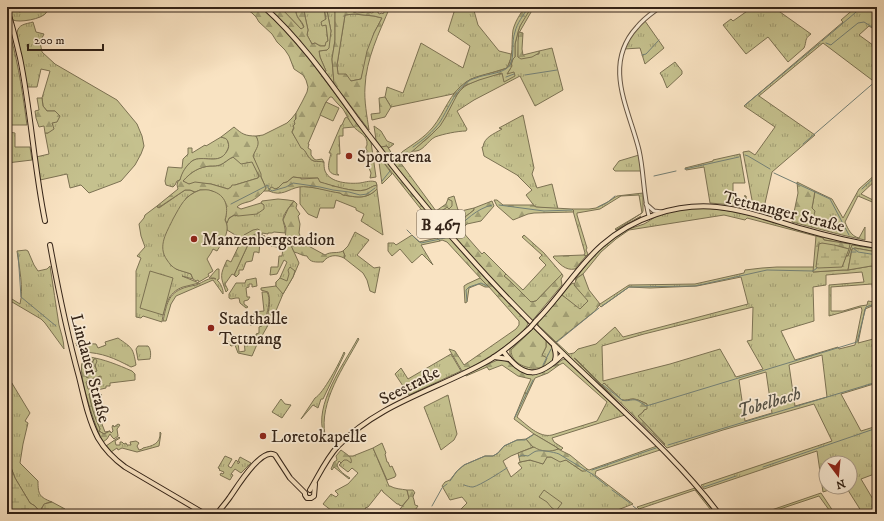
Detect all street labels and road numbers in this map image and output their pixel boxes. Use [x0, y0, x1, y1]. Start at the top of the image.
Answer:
street label: Tettnanger Straße [721, 186, 847, 238]
road number: B 467 [417, 210, 465, 238]
street label: Lindauer Straße [65, 312, 115, 425]
street label: Seestraße [376, 361, 443, 410]

